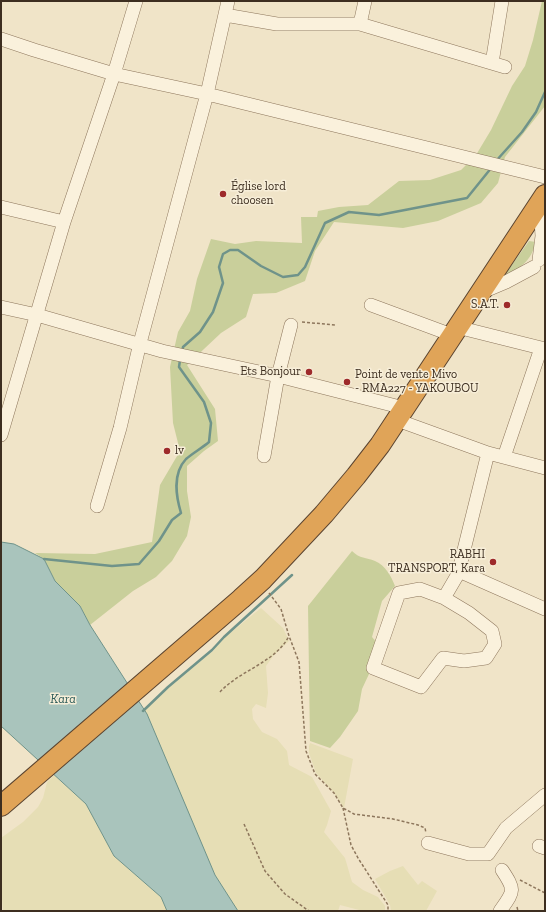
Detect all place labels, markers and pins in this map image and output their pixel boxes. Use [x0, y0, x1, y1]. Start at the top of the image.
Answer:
place label: Église lord choosen [231, 180, 286, 208]
marker: Église lord choosen [218, 189, 228, 199]
place label: S.A.T. [471, 298, 499, 312]
marker: S.A.T. [502, 300, 512, 310]
place label: Ets Bonjour [240, 365, 301, 379]
marker: Ets Bonjour [304, 367, 314, 377]
place label: Point de vente Mivo - RMA227 - YAKOUBOU [355, 368, 479, 396]
marker: Point de vente Mivo - RMA227 - YAKOUBOU [342, 377, 352, 387]
place label: lv [175, 444, 184, 458]
marker: lv [162, 446, 172, 456]
place label: RABHI TRANSPORT, Kara [388, 548, 485, 576]
marker: RABHI TRANSPORT, Kara [488, 557, 498, 567]

